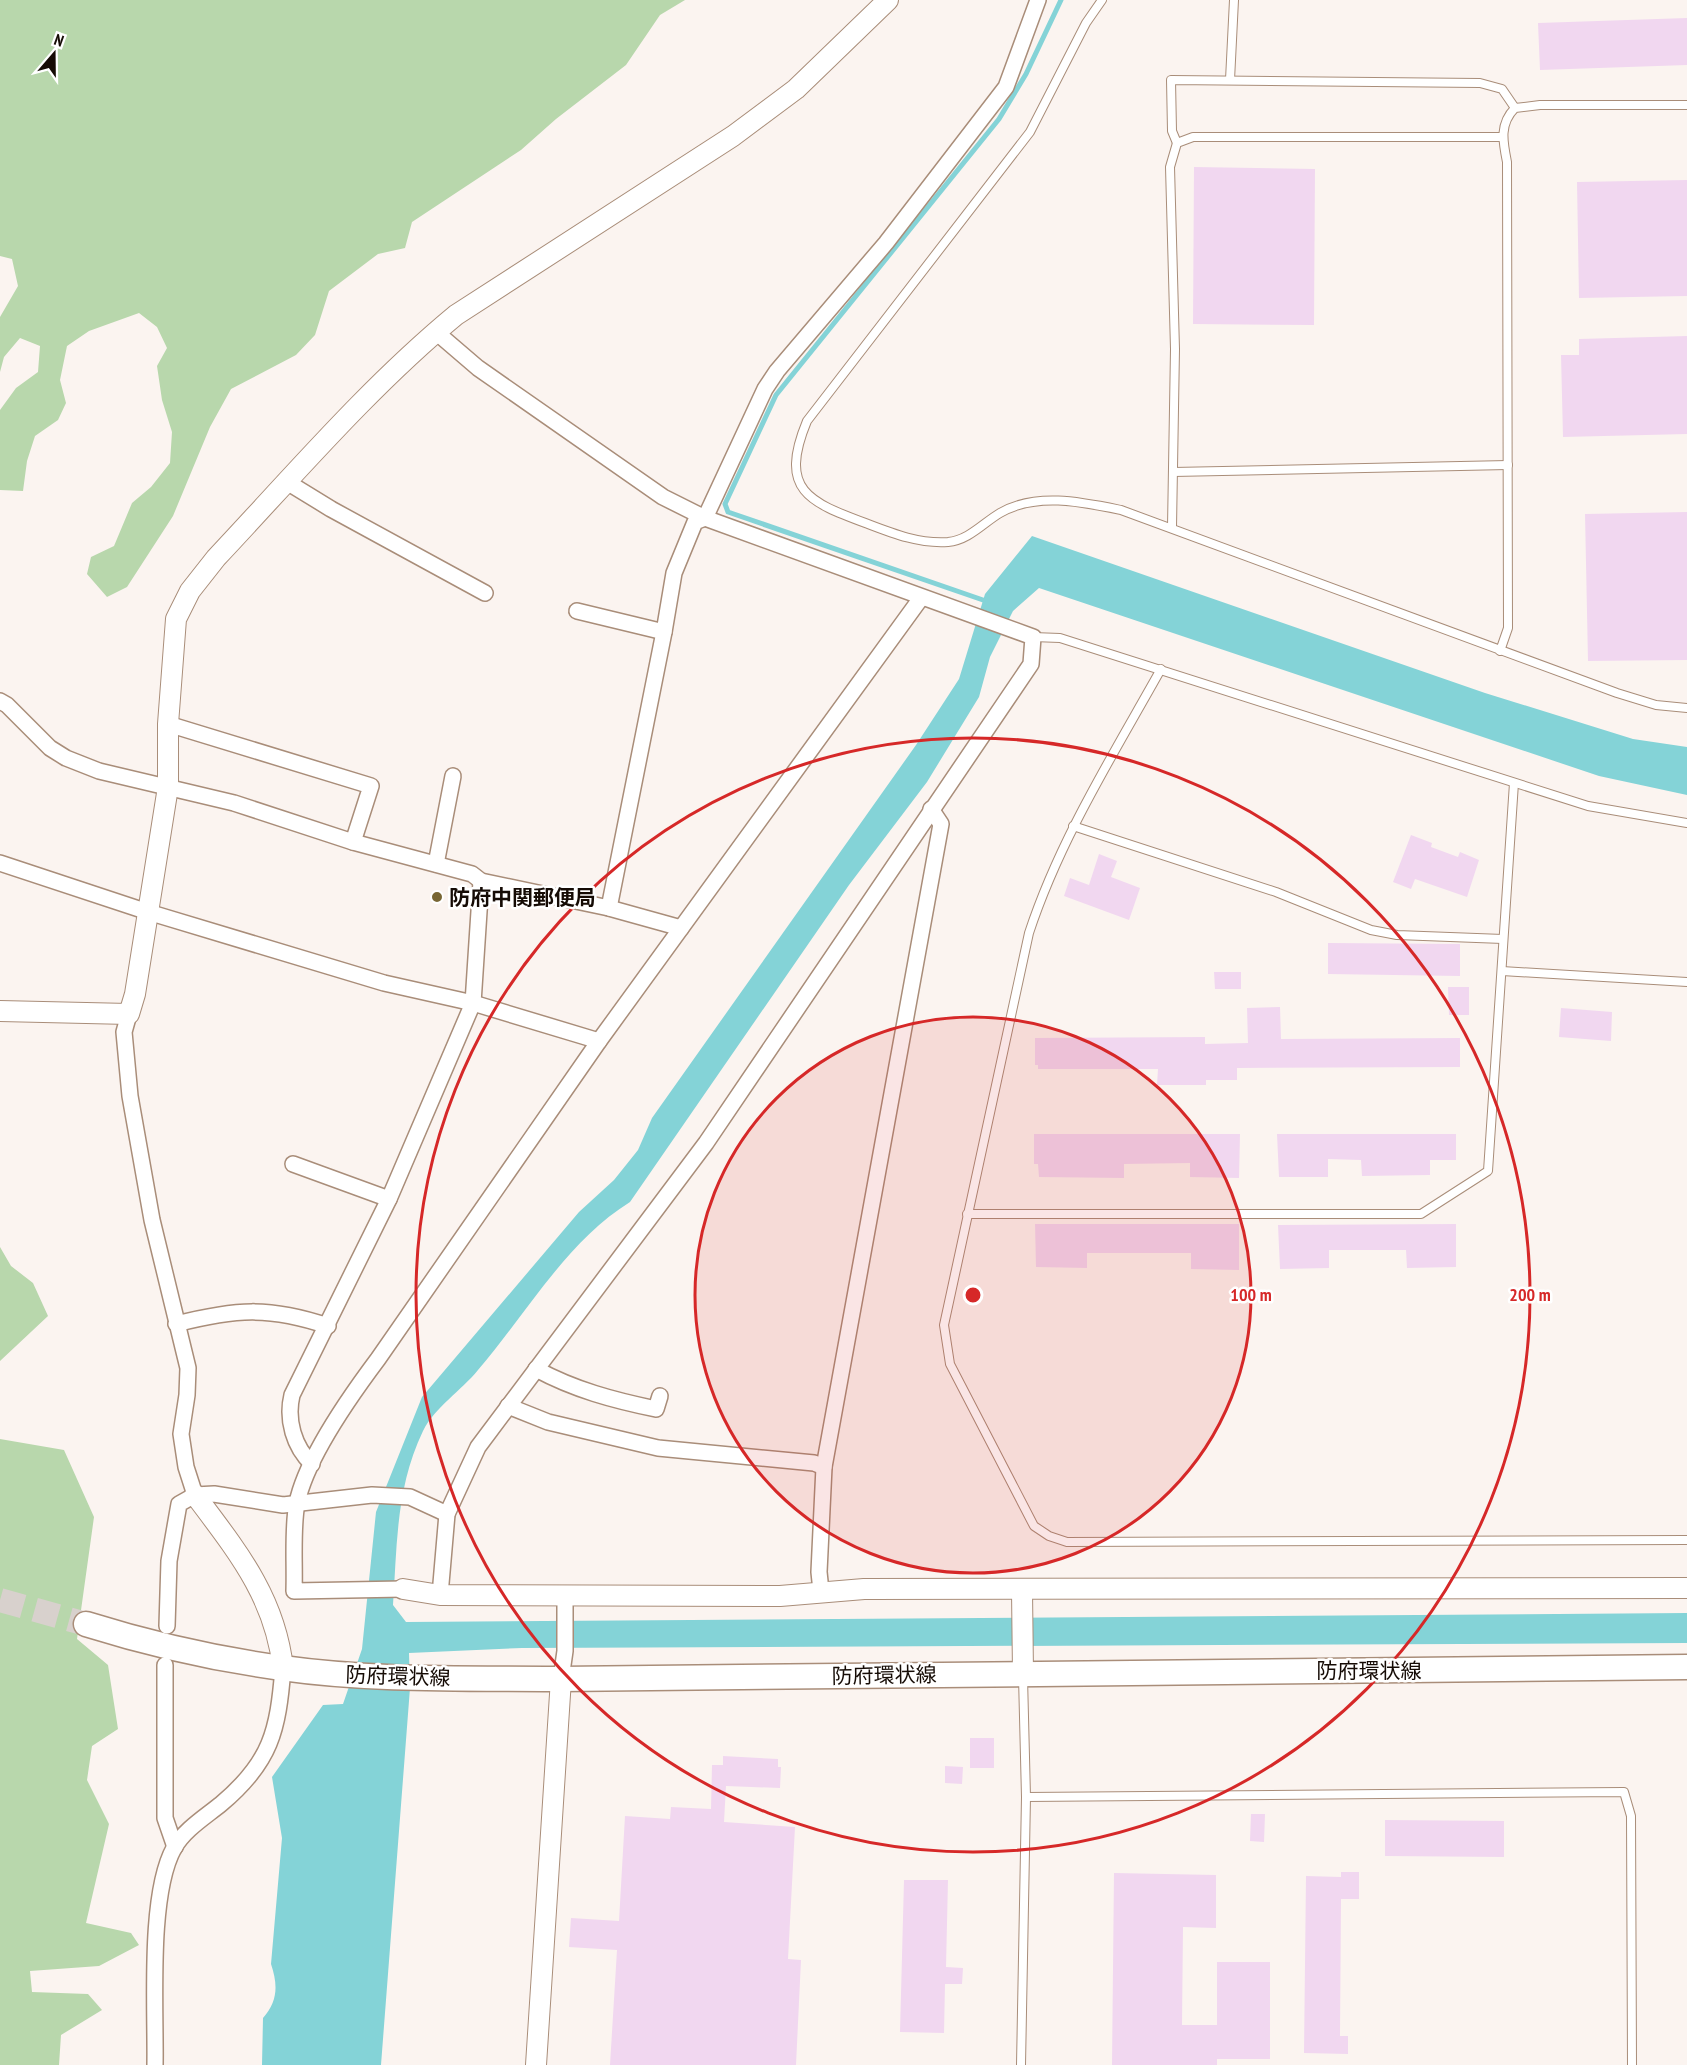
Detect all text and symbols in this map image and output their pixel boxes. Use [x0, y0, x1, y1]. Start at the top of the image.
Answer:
north arrow [24, 24, 84, 84]
text: N [52, 29, 67, 51]
place label: 防府中関郵便局 [449, 884, 596, 911]
marker: 防府中関郵便局 [430, 890, 444, 904]
text: 100 m [1230, 1283, 1272, 1306]
text: 200 m [1509, 1283, 1551, 1306]
centre of rings [963, 1285, 983, 1305]
street label: 防府環状線 [1317, 1657, 1422, 1684]
street label: 防府環状線 [345, 1661, 451, 1691]
street label: 防府環状線 [831, 1661, 937, 1689]

